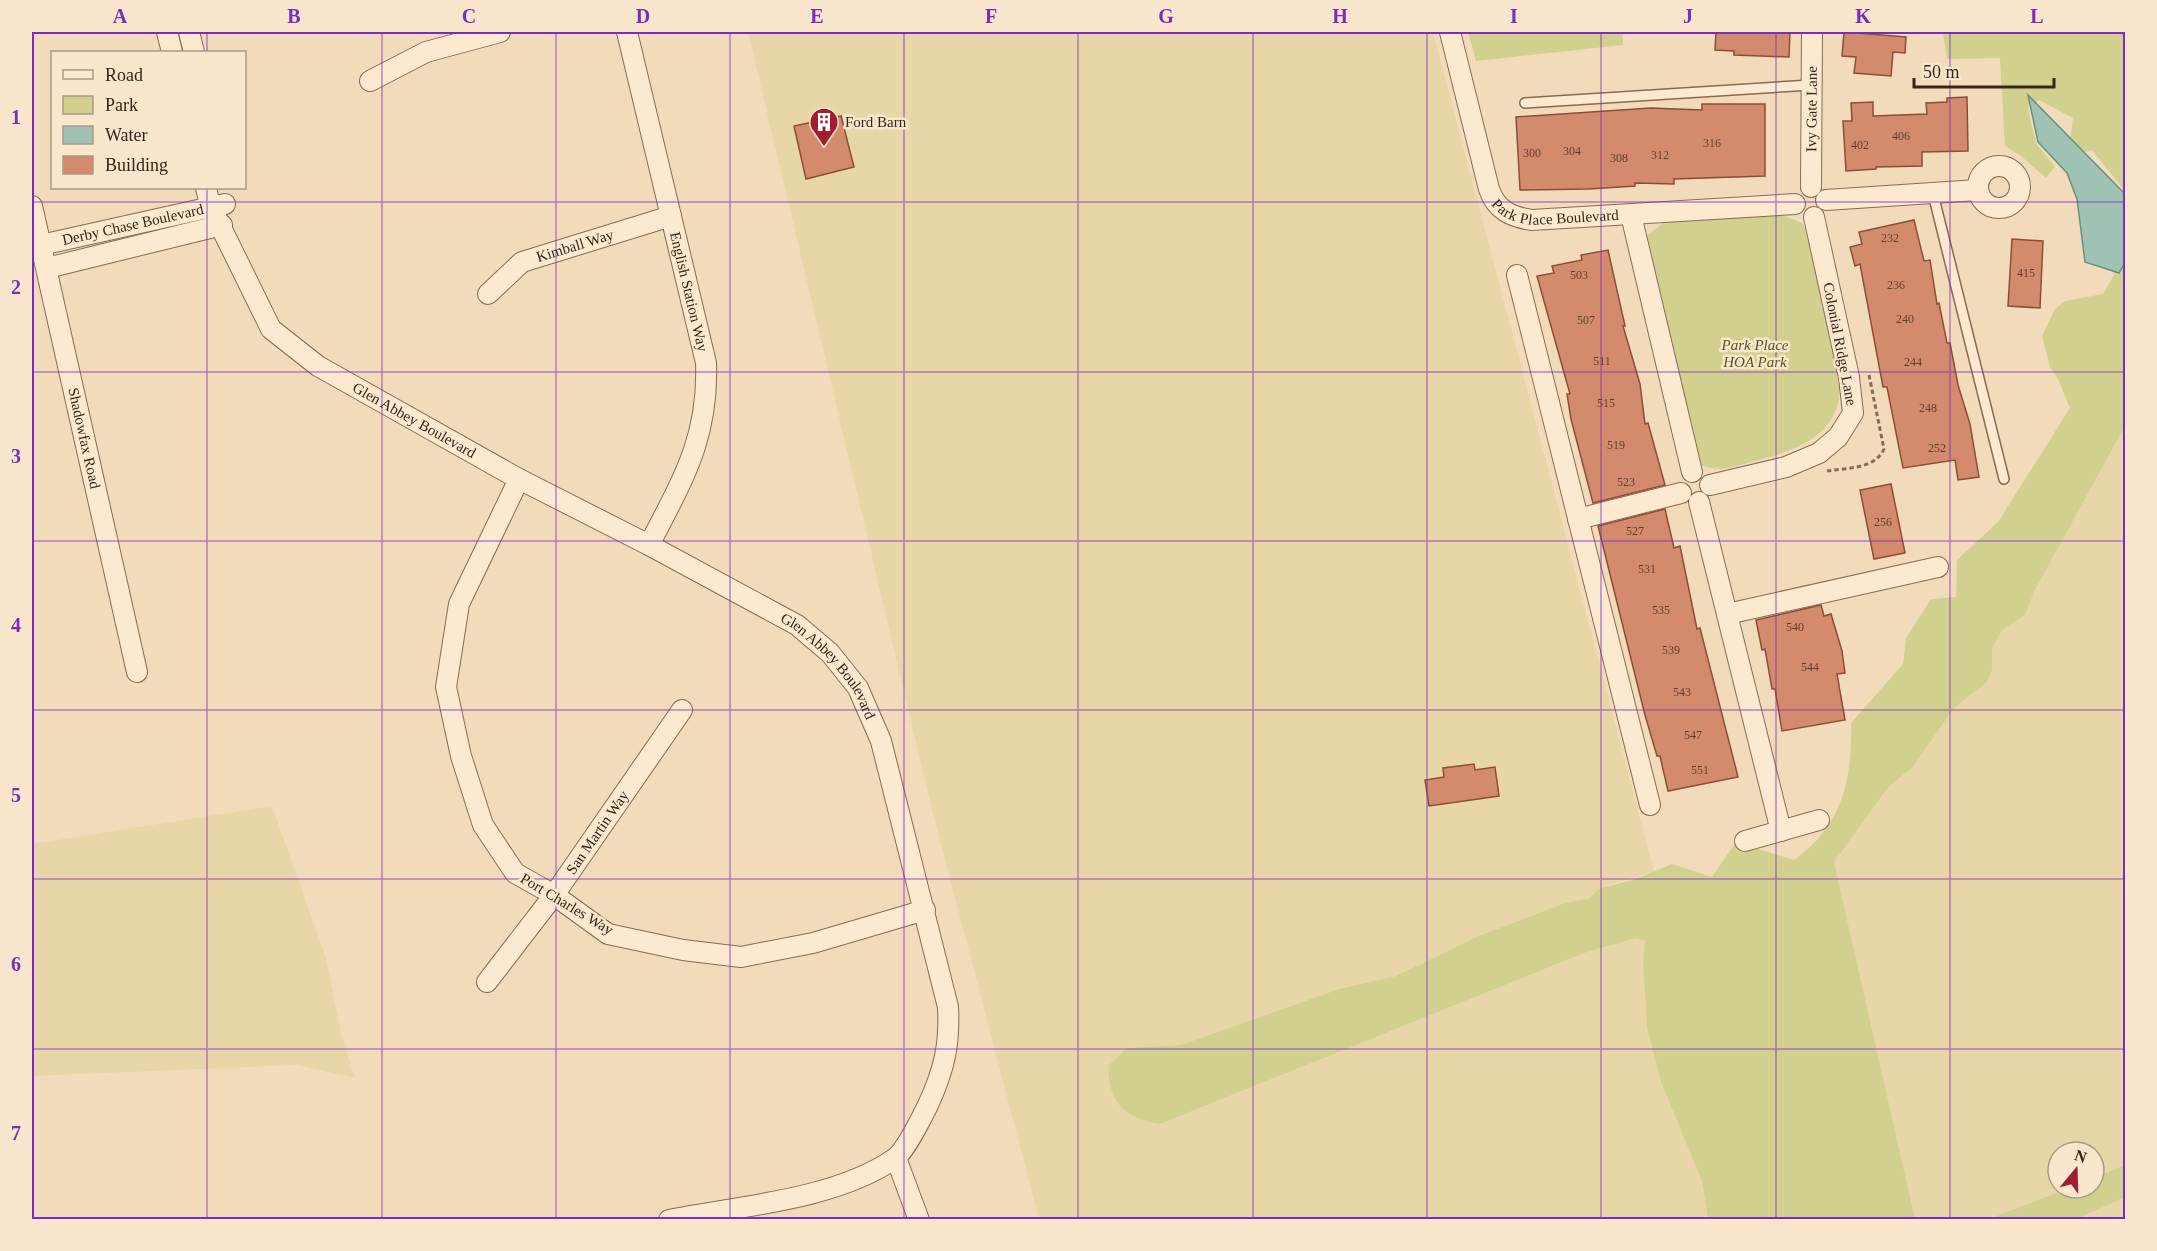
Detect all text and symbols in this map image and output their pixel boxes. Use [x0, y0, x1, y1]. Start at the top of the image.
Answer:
text: A [113, 5, 128, 27]
text: B [287, 5, 301, 27]
text: C [462, 5, 476, 27]
text: D [636, 5, 650, 27]
text: E [810, 5, 824, 27]
text: F [985, 5, 997, 27]
text: G [1158, 5, 1174, 27]
text: H [1332, 5, 1348, 27]
text: I [1510, 5, 1518, 27]
text: J [1683, 5, 1693, 27]
text: K [1855, 5, 1871, 27]
text: L [2030, 5, 2044, 27]
legend [51, 51, 246, 189]
scale bar [1914, 51, 2054, 89]
text: 50 m [1923, 62, 1960, 82]
text: Road [105, 65, 143, 85]
street label: Ivy Gate Lane [1803, 66, 1820, 152]
text: Park [105, 95, 138, 115]
text: 1 [11, 106, 21, 128]
building icon: Ford Barn [808, 106, 840, 148]
place label: Ford Barn [845, 114, 907, 130]
text: Water [105, 125, 148, 145]
house number: 406 [1892, 129, 1910, 143]
house number: 316 [1703, 136, 1721, 150]
house number: 402 [1851, 138, 1869, 152]
house number: 304 [1563, 144, 1581, 158]
house number: 300 [1523, 146, 1541, 160]
house number: 312 [1651, 148, 1669, 162]
house number: 308 [1610, 151, 1628, 165]
text: Building [105, 155, 168, 175]
street label: Park Place Boulevard [1488, 196, 1620, 228]
street label: Derby Chase Boulevard [61, 201, 205, 248]
street label: Kimball Way [534, 226, 616, 265]
street label: English Station Way [667, 230, 711, 354]
house number: 232 [1881, 231, 1899, 245]
house number: 415 [2017, 266, 2035, 280]
house number: 503 [1570, 268, 1588, 282]
text: 2 [11, 276, 21, 298]
house number: 236 [1887, 278, 1905, 292]
street label: Colonial Ridge Lane [1820, 281, 1860, 407]
house number: 240 [1896, 312, 1914, 326]
house number: 507 [1577, 313, 1595, 327]
park label: Park Place HOA Park [1720, 337, 1789, 370]
house number: 511 [1593, 354, 1611, 368]
house number: 244 [1904, 355, 1922, 369]
street label: Glen Abbey Boulevard [350, 379, 479, 461]
street label: Shadowfax Road [65, 386, 104, 491]
house number: 515 [1597, 396, 1615, 410]
house number: 248 [1919, 401, 1937, 415]
house number: 519 [1607, 438, 1625, 452]
house number: 252 [1928, 441, 1946, 455]
text: 3 [11, 445, 21, 467]
house number: 523 [1617, 475, 1635, 489]
house number: 256 [1874, 515, 1892, 529]
house number: 527 [1626, 524, 1644, 538]
house number: 531 [1638, 562, 1656, 576]
house number: 535 [1652, 603, 1670, 617]
street label: Glen Abbey Boulevard [778, 610, 879, 722]
text: 4 [11, 614, 21, 636]
house number: 540 [1786, 620, 1804, 634]
house number: 539 [1662, 643, 1680, 657]
house number: 544 [1801, 660, 1819, 674]
house number: 543 [1673, 685, 1691, 699]
house number: 547 [1684, 728, 1702, 742]
house number: 551 [1691, 763, 1709, 777]
text: 5 [11, 784, 21, 806]
street label: San Martin Way [563, 787, 632, 877]
street label: Port Charles Way [518, 870, 617, 938]
text: 6 [11, 953, 21, 975]
text: 7 [11, 1122, 21, 1144]
north arrow [2046, 1140, 2106, 1200]
text: N [2072, 1146, 2089, 1166]

